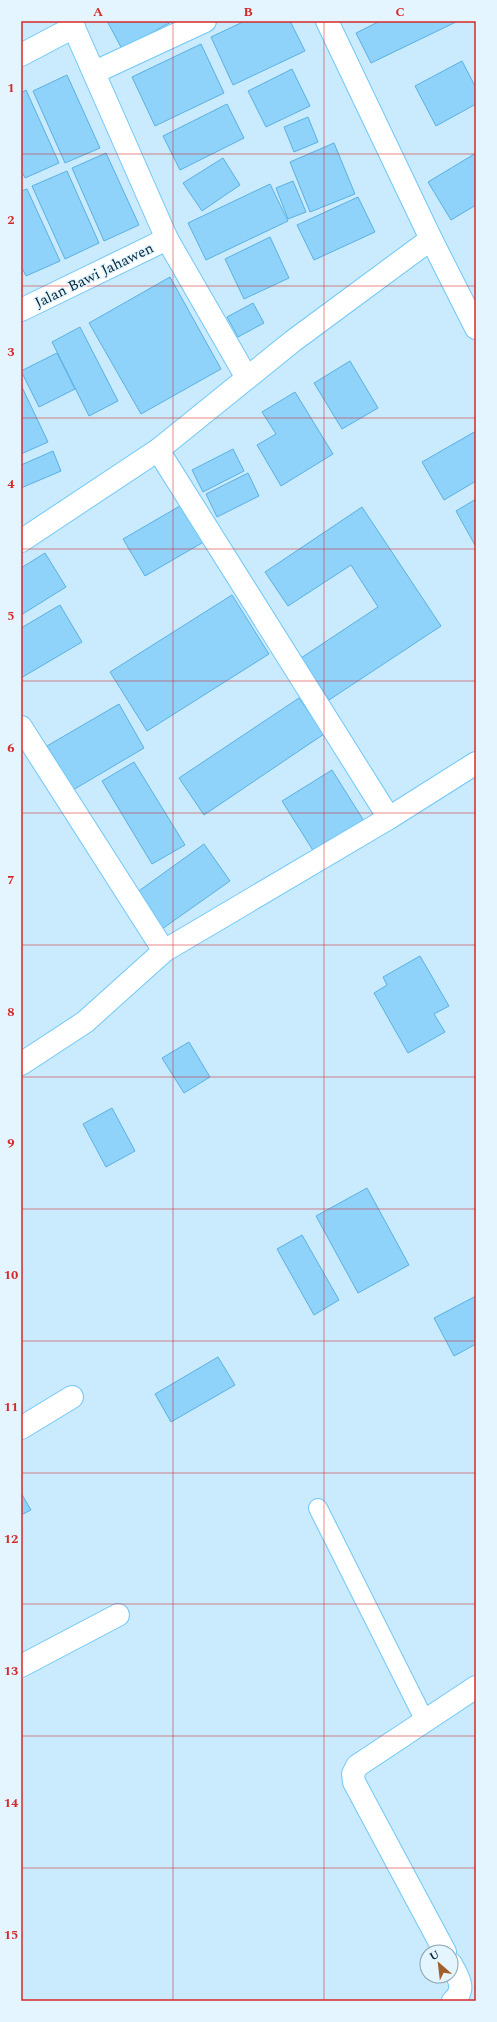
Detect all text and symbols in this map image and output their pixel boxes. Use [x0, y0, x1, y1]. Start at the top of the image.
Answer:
text: A [93, 2, 103, 22]
text: B [243, 2, 253, 22]
text: C [395, 2, 405, 22]
text: 1 [7, 78, 15, 98]
text: 2 [7, 210, 15, 230]
street label: Jalan Bawi Jahawen [31, 237, 158, 314]
text: 3 [7, 342, 15, 362]
text: 4 [7, 474, 15, 494]
text: 5 [7, 606, 15, 626]
text: 6 [7, 738, 15, 758]
text: 7 [7, 870, 15, 890]
text: 8 [7, 1002, 15, 1022]
text: 9 [7, 1133, 15, 1153]
text: 10 [4, 1265, 18, 1285]
text: 11 [4, 1397, 18, 1417]
text: 12 [4, 1529, 18, 1549]
text: 13 [4, 1661, 18, 1681]
text: 14 [4, 1793, 19, 1813]
text: 15 [4, 1925, 18, 1945]
north arrow [419, 1944, 459, 1984]
text: U [426, 1946, 443, 1965]

